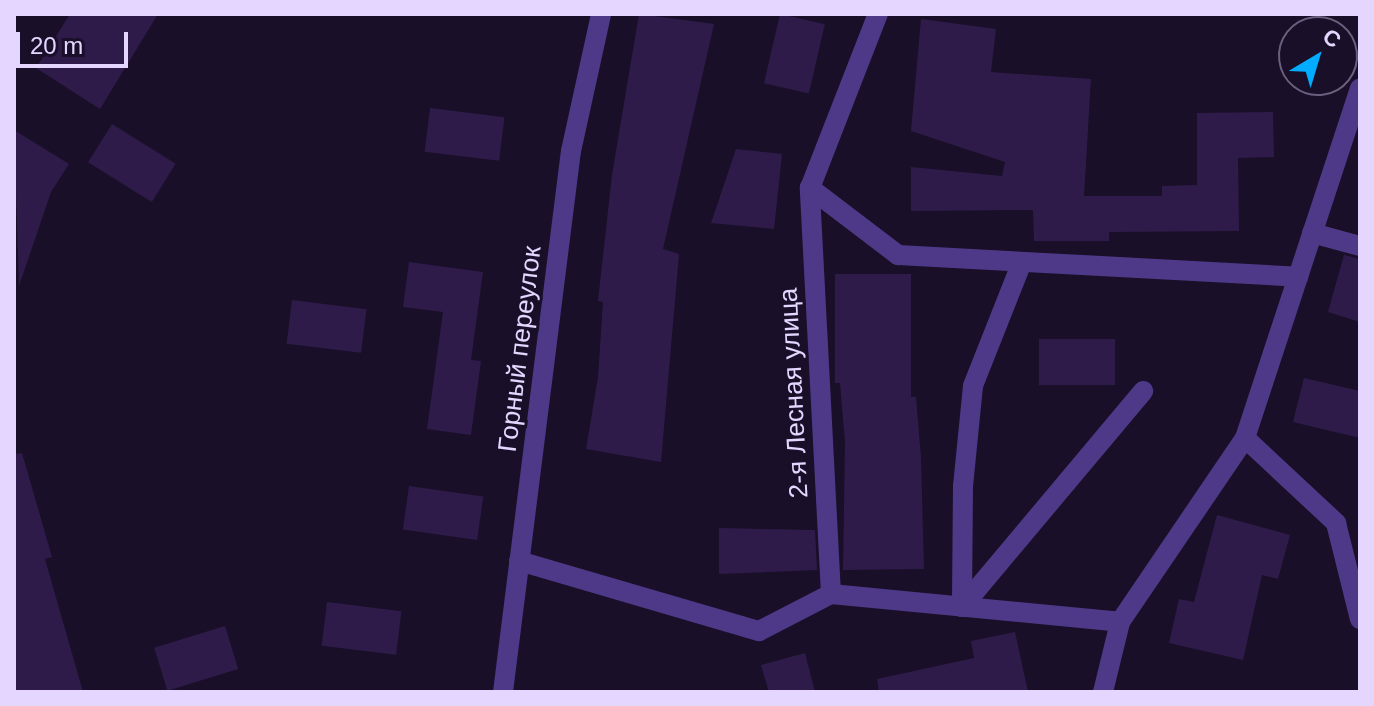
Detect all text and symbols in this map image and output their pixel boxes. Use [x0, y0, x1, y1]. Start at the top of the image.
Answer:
scale bar [20, 16, 132, 66]
north arrow [1278, 16, 1358, 96]
text: С [1318, 24, 1346, 53]
text: 20 m [30, 32, 83, 59]
street label: Горный переулок [492, 244, 548, 454]
street label: 2-я Лесная улица [773, 287, 815, 499]

